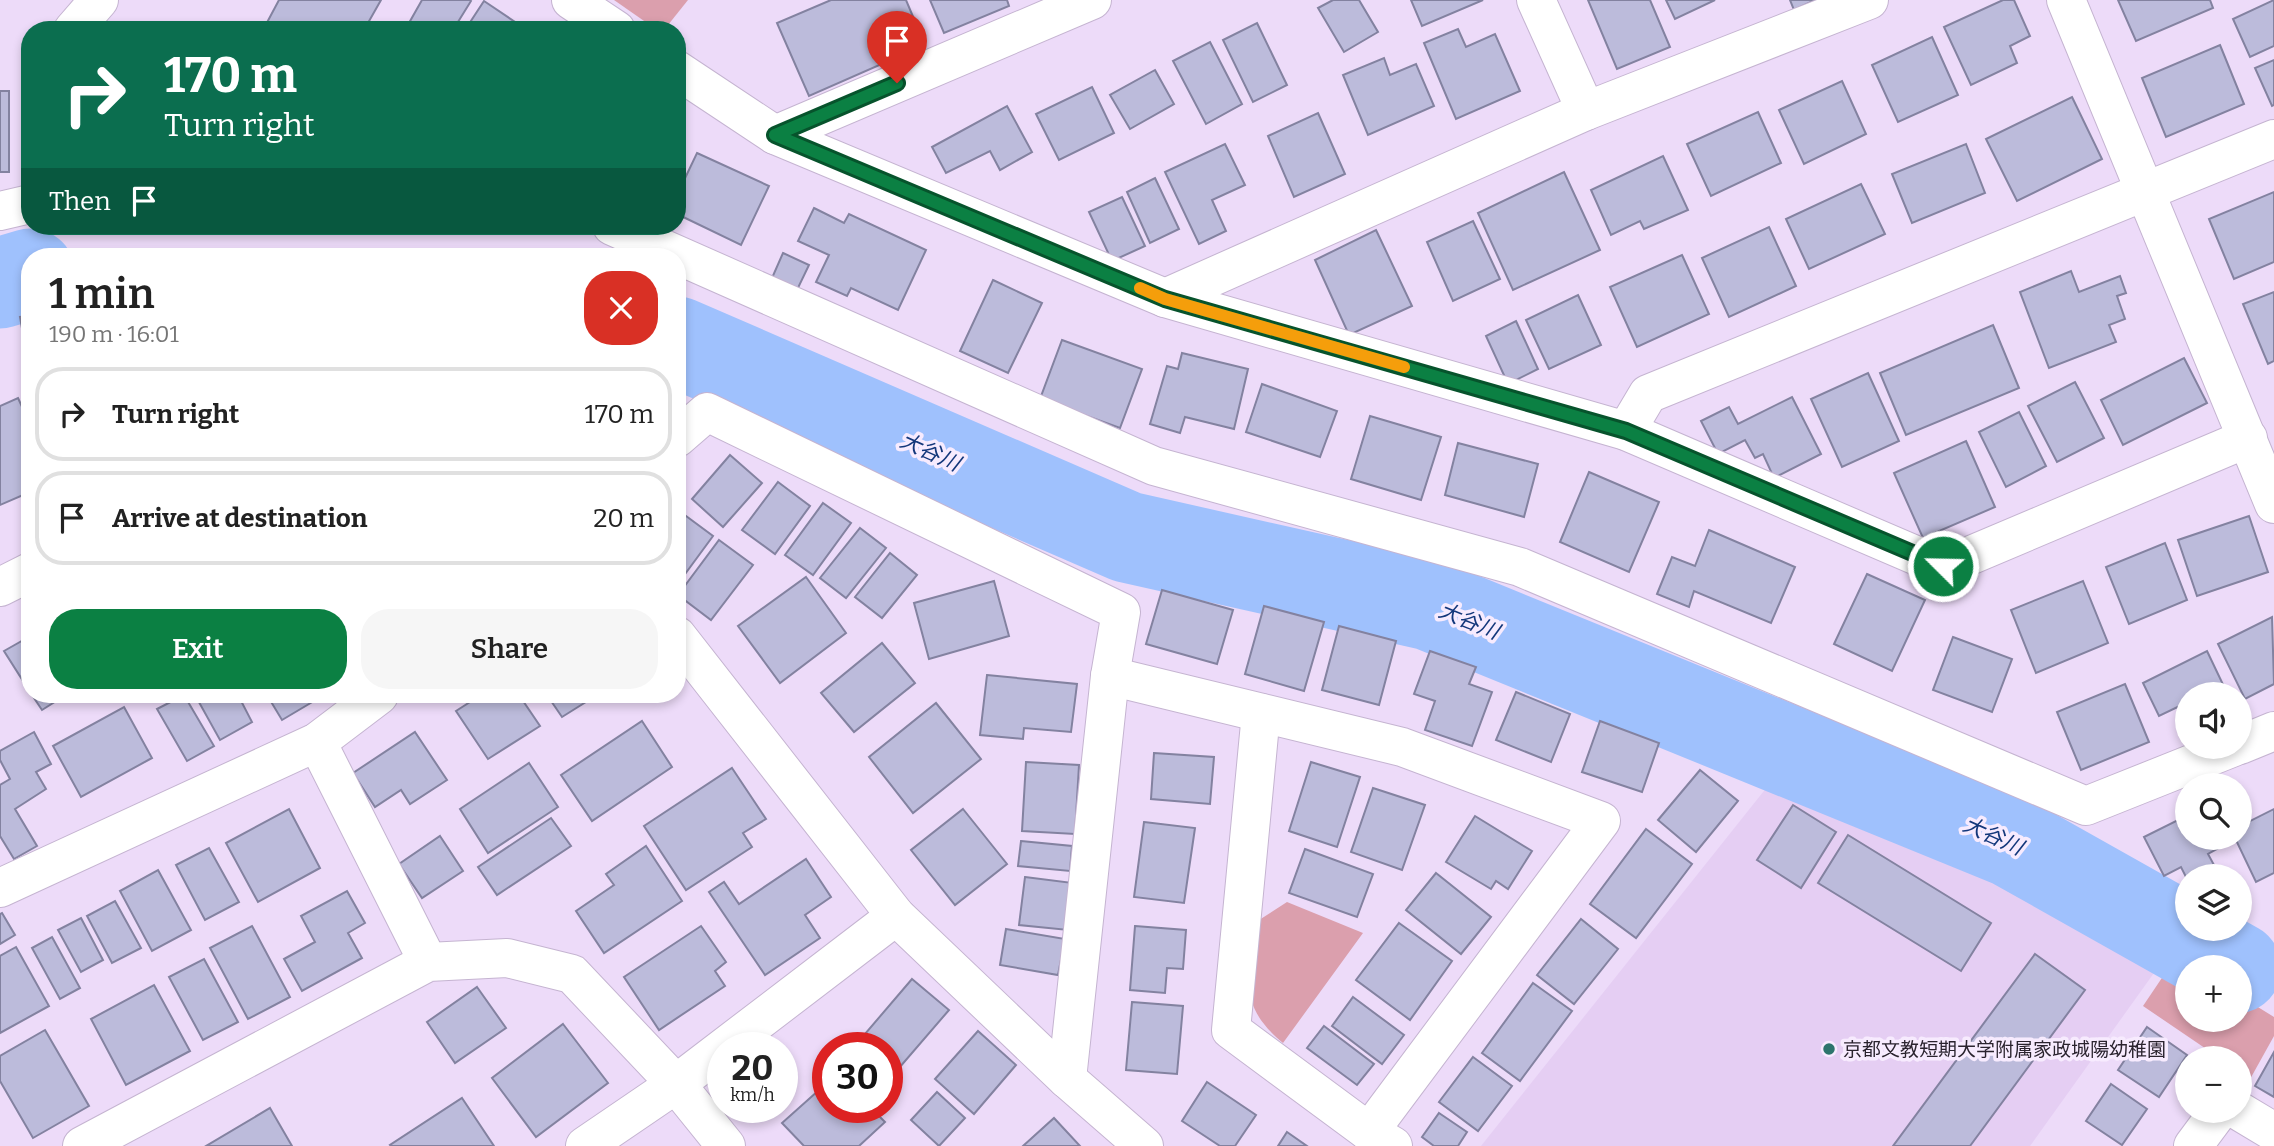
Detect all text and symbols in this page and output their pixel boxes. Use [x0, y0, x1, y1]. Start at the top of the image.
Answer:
pin [867, 11, 927, 83]
icon: arrive [878, 22, 916, 60]
text: 170 m [164, 46, 297, 105]
icon: right [49, 49, 140, 140]
text: Turn right [164, 106, 315, 144]
icon: arrive [125, 182, 163, 220]
text: Then [49, 186, 111, 217]
text: 1 min [49, 269, 155, 319]
button: close [584, 271, 658, 345]
text: 190 m · 16:01 [49, 320, 179, 348]
icon: right [53, 395, 91, 433]
text: Turn right [112, 399, 239, 430]
text: 170 m [584, 399, 654, 430]
water label: 大谷川 [896, 427, 966, 478]
icon: arrive [53, 499, 91, 537]
text: Arrive at destination [112, 503, 367, 534]
text: 20 m [593, 503, 654, 534]
position arrow [1906, 529, 1980, 603]
water label: 大谷川 [1435, 597, 1505, 646]
button: Exit [49, 609, 347, 689]
button: Share [361, 609, 658, 689]
map controls [2175, 682, 2252, 1123]
button: sound [2175, 682, 2252, 759]
button: search [2175, 773, 2252, 850]
water label: 大谷川 [1959, 811, 2029, 862]
button: layers [2175, 864, 2252, 941]
button: + [2175, 955, 2252, 1032]
speed limit sign: 30 [812, 1032, 903, 1123]
place label: 京都文教短期大学附属家政城陽幼稚園 [1843, 1038, 2166, 1061]
marker: 京都文教短期大学附属家政城陽幼稚園 [1821, 1041, 1837, 1057]
button: − [2175, 1046, 2252, 1123]
text: 20 [732, 1047, 773, 1089]
text: km/h [730, 1084, 775, 1106]

